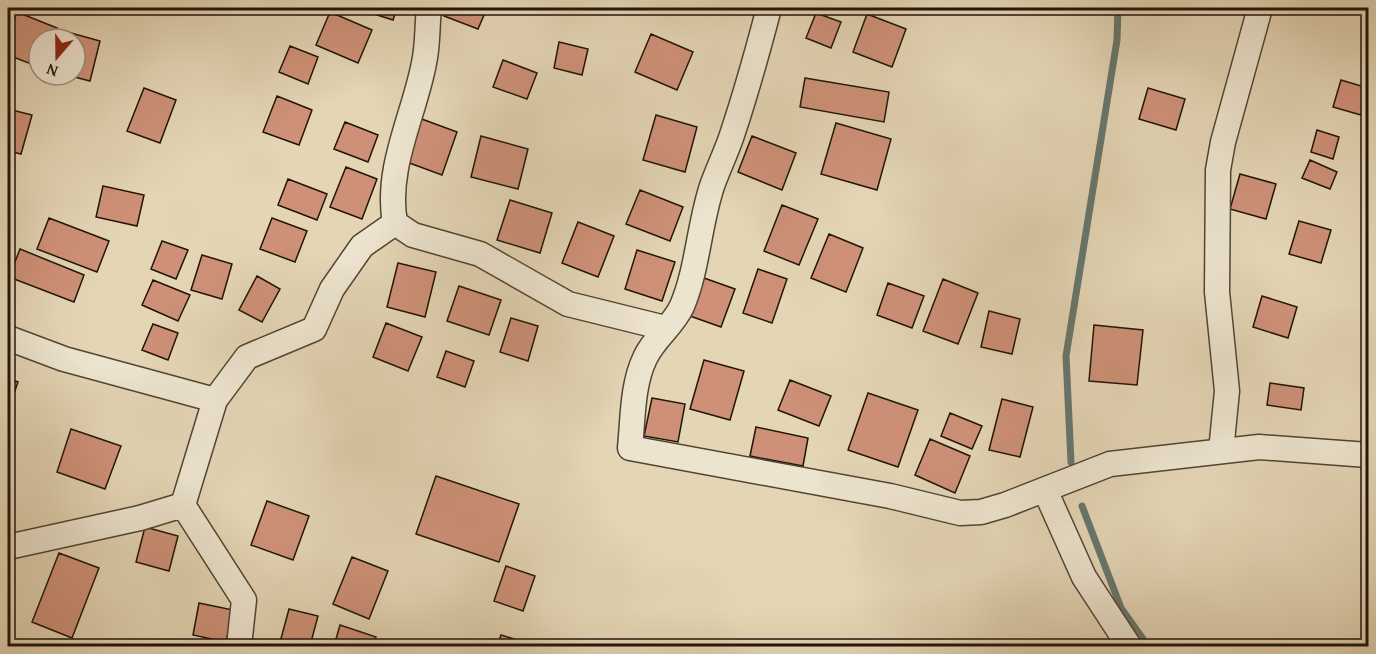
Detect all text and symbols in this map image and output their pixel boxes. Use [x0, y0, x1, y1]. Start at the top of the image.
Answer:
north arrow [27, 27, 87, 87]
text: N [42, 58, 61, 84]

